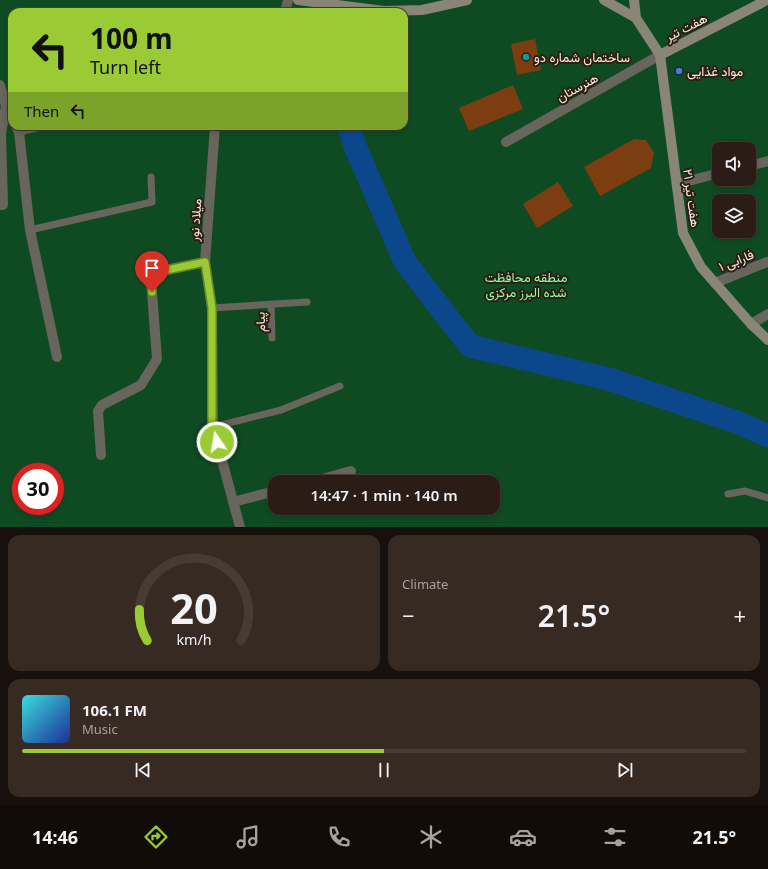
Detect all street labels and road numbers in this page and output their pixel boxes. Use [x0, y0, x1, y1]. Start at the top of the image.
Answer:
street label: هفت تیر [661, 9, 710, 46]
street label: هنرستان [553, 68, 601, 106]
street label: هفت تیر ۲۱ [679, 167, 705, 229]
street label: میلاد نور [184, 198, 205, 243]
street label: فارابی ۱ [716, 245, 756, 275]
street label: پیام [251, 311, 270, 332]

